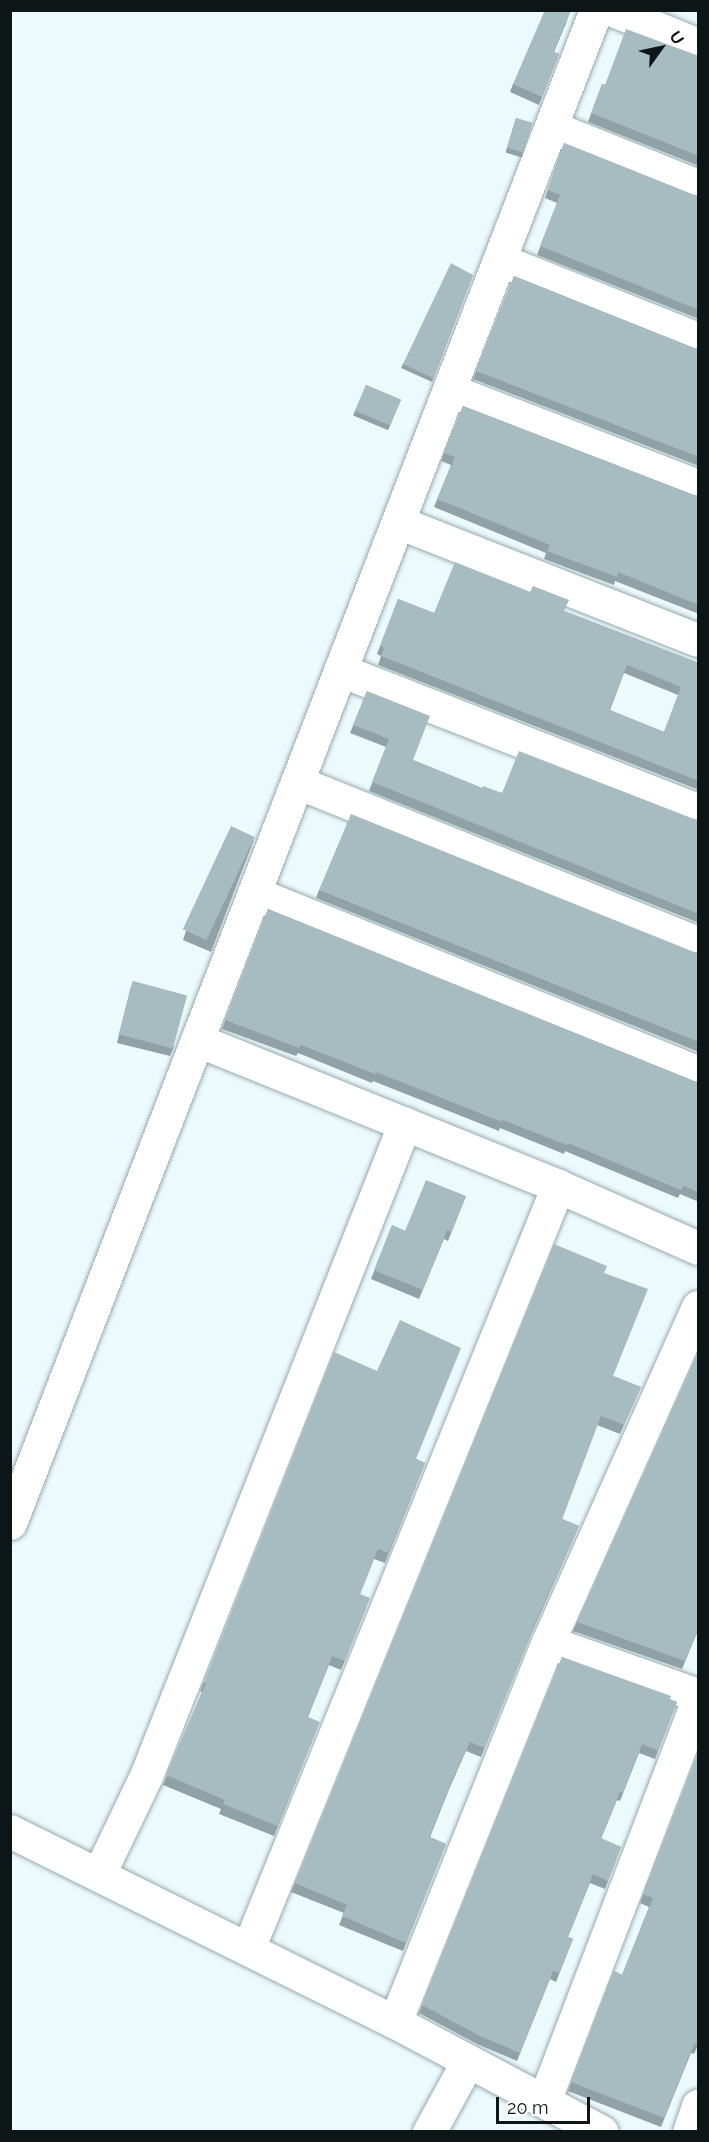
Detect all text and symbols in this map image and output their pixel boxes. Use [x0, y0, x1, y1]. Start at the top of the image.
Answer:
north arrow [631, 18, 691, 78]
text: U [665, 28, 688, 48]
scale bar [499, 2085, 594, 2123]
text: 20 m [507, 2097, 549, 2118]

